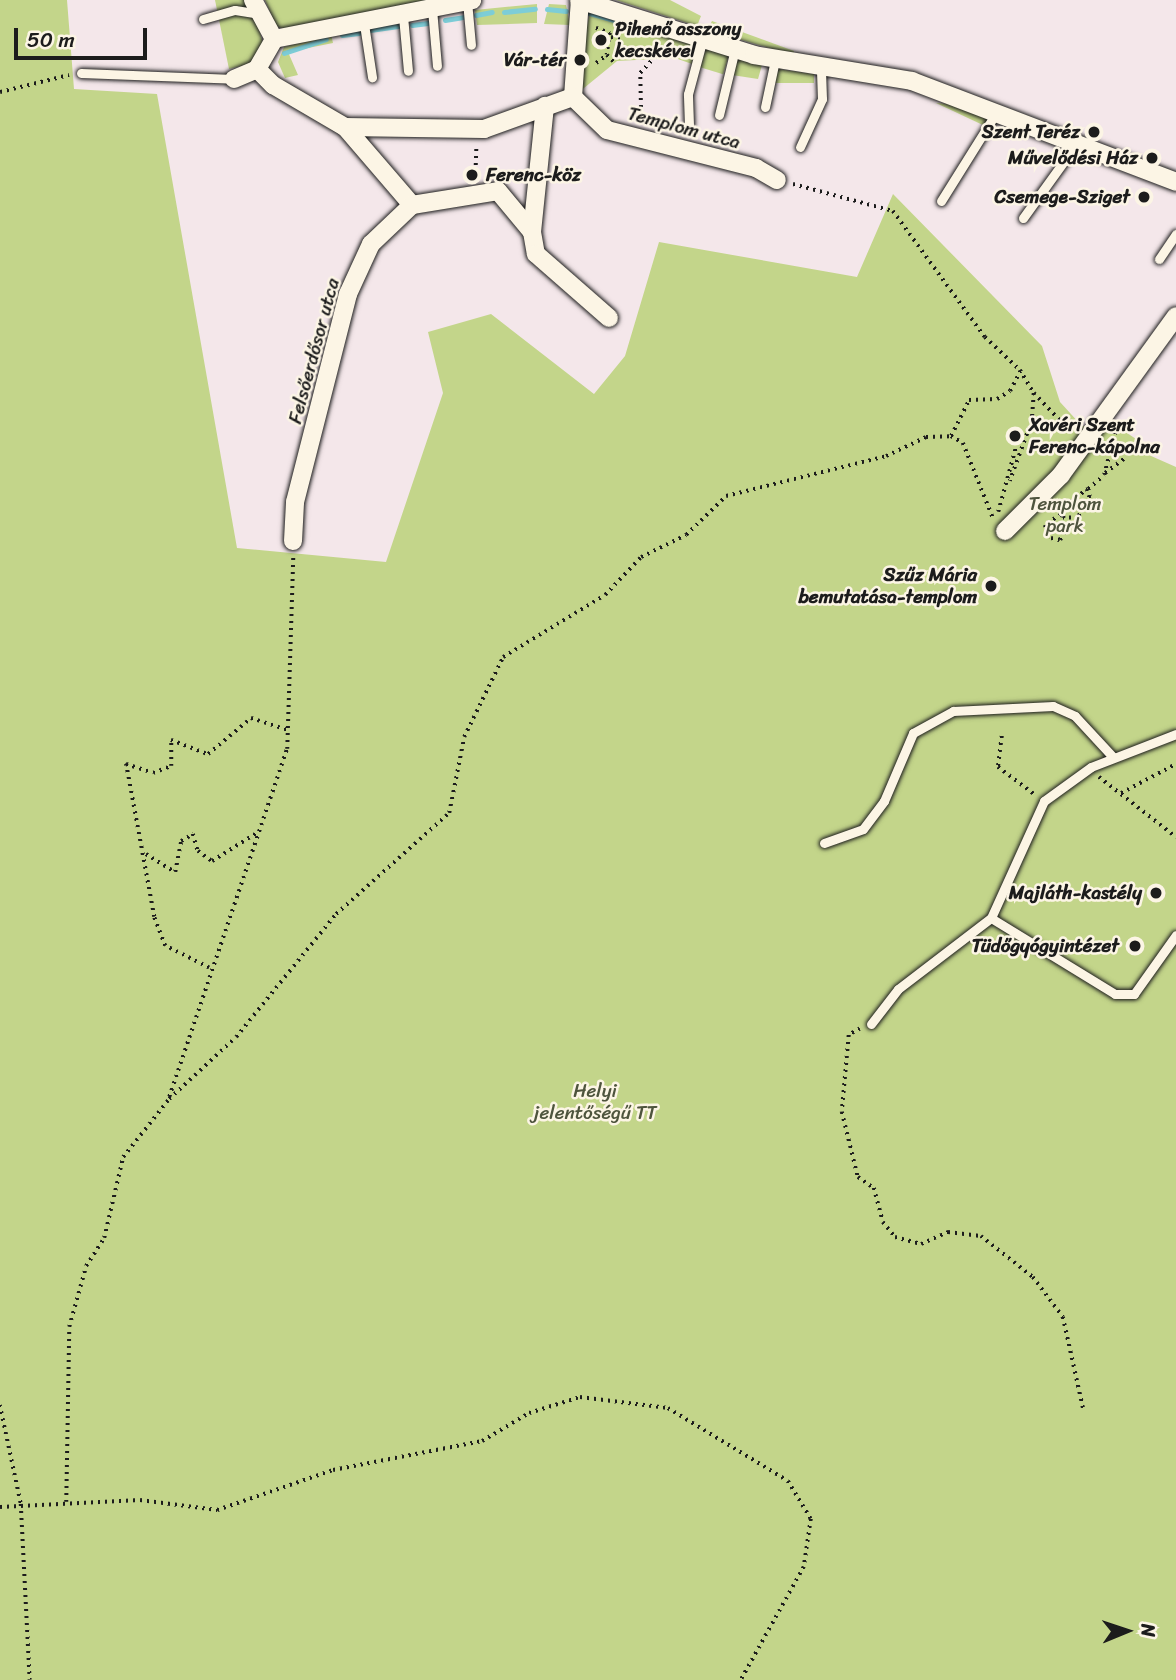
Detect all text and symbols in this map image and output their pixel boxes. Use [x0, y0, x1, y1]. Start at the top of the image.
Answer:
scale bar [18, 14, 150, 58]
place label: Pihenő asszony kecskével [615, 18, 742, 62]
text: 50 m [27, 21, 75, 59]
marker: Pihenő asszony kecskével [593, 32, 609, 48]
place label: Vár-tér [504, 49, 566, 71]
marker: Vár-tér [572, 52, 588, 68]
street label: Templom utca [625, 102, 743, 154]
place label: Szent Teréz [981, 121, 1080, 143]
marker: Szent Teréz [1086, 124, 1102, 140]
place label: Művelődési Ház [1008, 147, 1138, 169]
marker: Művelődési Ház [1144, 150, 1160, 166]
place label: Ferenc-köz [486, 164, 581, 186]
marker: Ferenc-köz [464, 167, 480, 183]
place label: Csemege-Sziget [994, 186, 1130, 208]
marker: Csemege-Sziget [1136, 189, 1152, 205]
street label: Felsőerdősor utca [284, 276, 344, 426]
place label: Xavéri Szent Ferenc-kápolna [1029, 414, 1160, 458]
marker: Xavéri Szent Ferenc-kápolna [1007, 428, 1023, 444]
park label: Templom park [1029, 493, 1101, 537]
place label: Szűz Mária bemutatása-templom [798, 564, 977, 608]
marker: Szűz Mária bemutatása-templom [983, 578, 999, 594]
place label: Majláth-kastély [1009, 882, 1142, 904]
marker: Majláth-kastély [1148, 885, 1164, 901]
place label: Tüdőgyógyintézet [972, 935, 1119, 957]
marker: Tüdőgyógyintézet [1125, 936, 1145, 956]
park label: Helyi jelentőségű TT [533, 1080, 657, 1124]
north arrow [1092, 1596, 1162, 1666]
text: N [1132, 1623, 1165, 1637]

